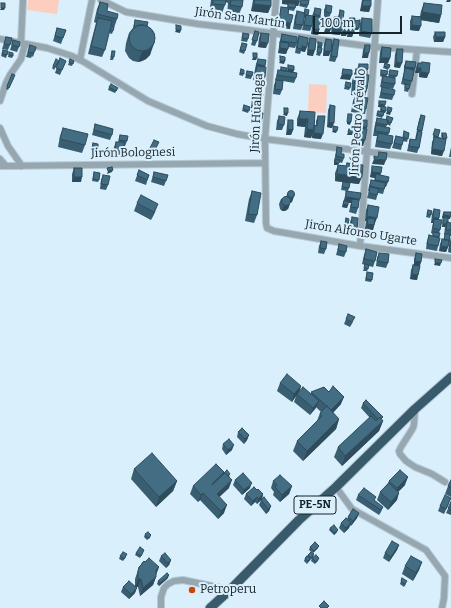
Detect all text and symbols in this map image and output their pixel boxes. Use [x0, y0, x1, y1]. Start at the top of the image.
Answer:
street label: Jirón San Martín [194, 5, 286, 31]
scale bar [315, 8, 404, 34]
text: 100 m [320, 16, 354, 30]
street label: Jirón Pedro Arévalo [347, 68, 369, 176]
street label: Jirón Huallaga [248, 73, 266, 153]
street label: Jirón Bolognesi [91, 145, 175, 161]
street label: Jirón Alfonso Ugarte [304, 217, 418, 249]
road number: PE-5N [294, 496, 336, 514]
place label: Petroperu [200, 583, 256, 597]
marker: Petroperu [187, 585, 197, 595]

